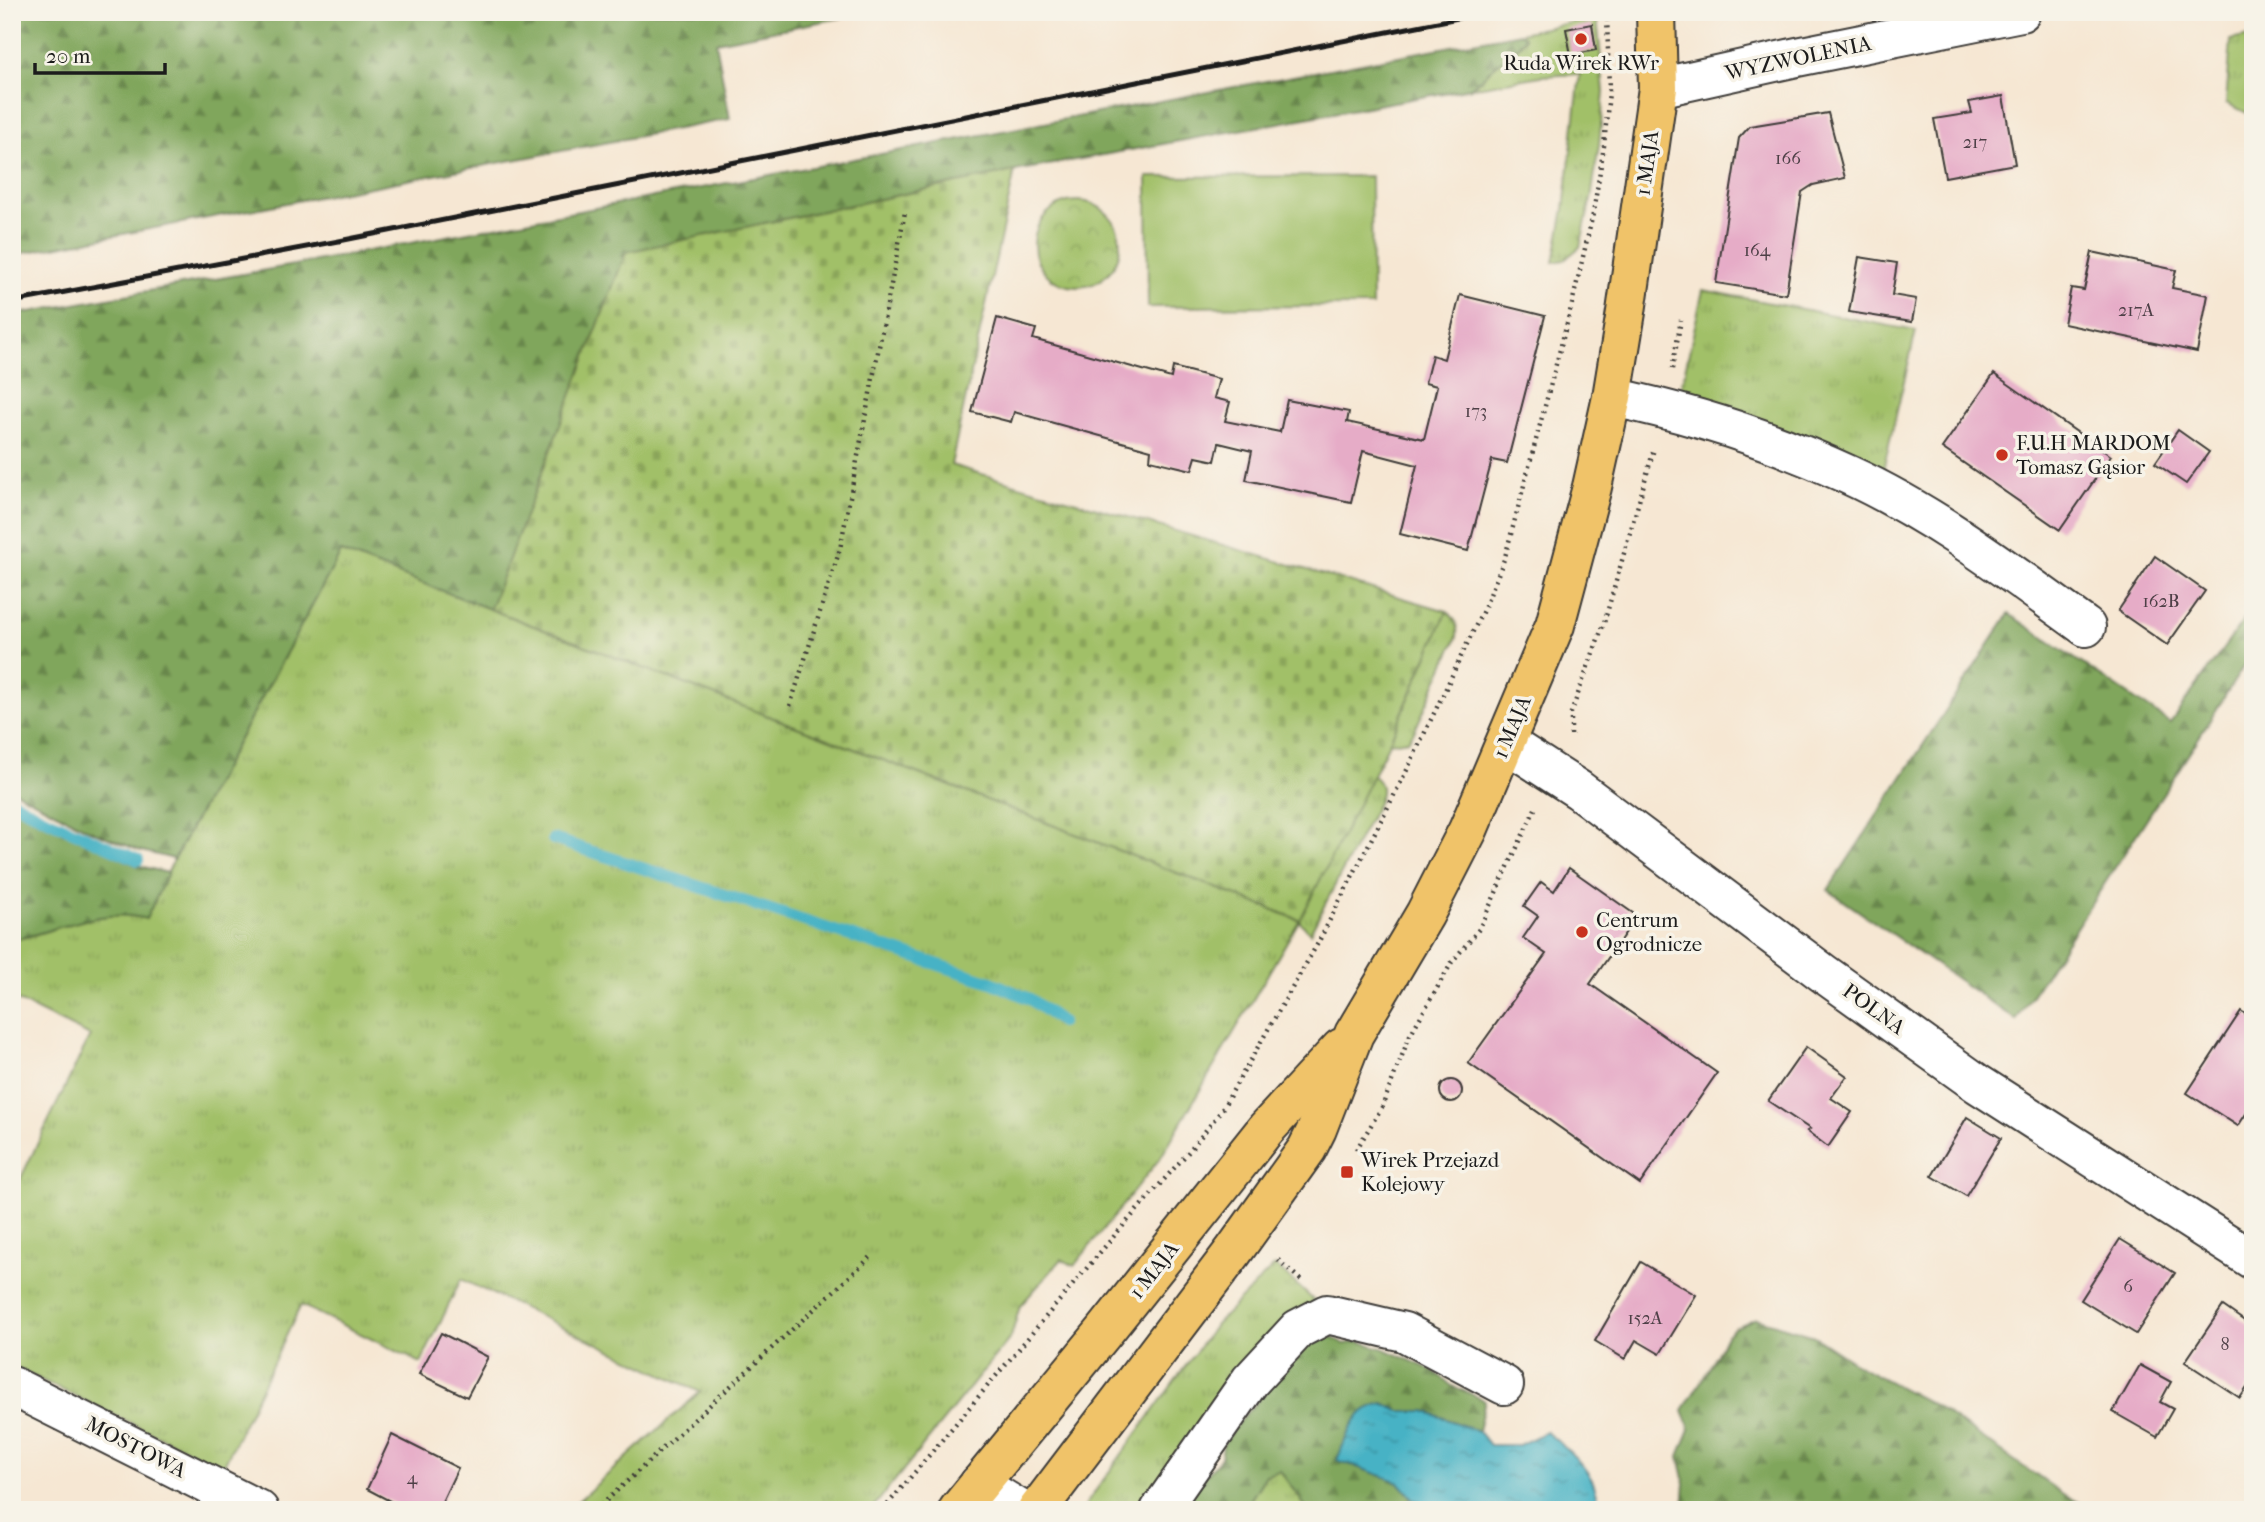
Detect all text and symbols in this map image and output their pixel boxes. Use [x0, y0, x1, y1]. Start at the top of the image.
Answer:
marker: Ruda Wirek RWr [1573, 31, 1589, 47]
street label: WYZWOLENIA [1722, 31, 1874, 85]
scale bar [35, 32, 164, 76]
text: 20 m [46, 44, 91, 68]
place label: Ruda Wirek RWr [1503, 51, 1659, 75]
street label: 1 MAJA [1631, 128, 1664, 197]
house number: 217 [1963, 132, 1987, 153]
house number: 166 [1775, 148, 1801, 169]
house number: 164 [1744, 240, 1771, 261]
house number: 217A [2118, 300, 2154, 321]
house number: 173 [1465, 401, 1487, 422]
place label: F.U.H MARDOM Tomasz Gąsior [2016, 431, 2171, 479]
marker: F.U.H MARDOM Tomasz Gąsior [1994, 447, 2010, 463]
house number: 162B [2142, 591, 2180, 612]
street label: 1 MAJA [1488, 692, 1536, 762]
place label: Centrum Ogrodnicze [1596, 908, 1702, 956]
marker: Centrum Ogrodnicze [1574, 924, 1590, 940]
street label: POLNA [1838, 978, 1910, 1040]
place label: Wirek Przejazd Kolejowy [1360, 1148, 1500, 1196]
marker: Wirek Przejazd Kolejowy [1339, 1164, 1355, 1180]
street label: 1 MAJA [1124, 1236, 1184, 1303]
house number: 6 [2123, 1276, 2133, 1297]
house number: 152A [1627, 1308, 1663, 1329]
house number: 8 [2220, 1334, 2230, 1355]
street label: MOSTOWA [82, 1411, 191, 1483]
house number: 4 [407, 1468, 418, 1489]

